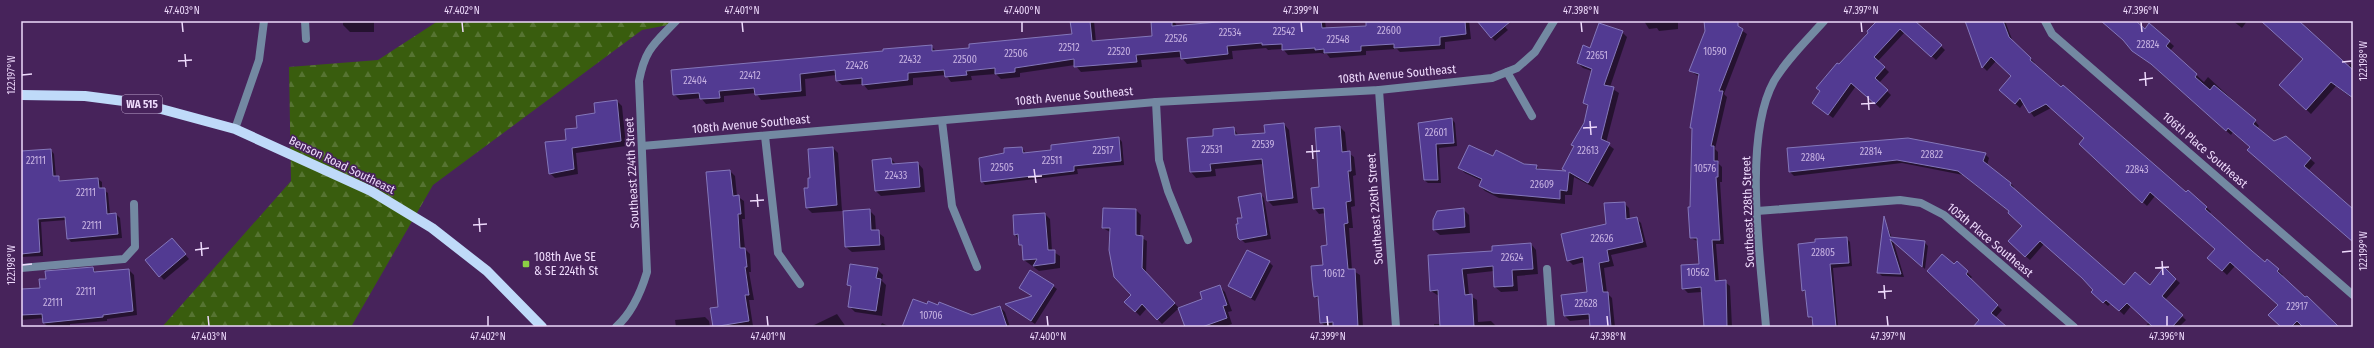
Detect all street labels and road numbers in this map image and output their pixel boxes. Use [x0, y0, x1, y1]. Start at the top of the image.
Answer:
street label: 108th Avenue Southeast [1337, 62, 1457, 86]
street label: 108th Avenue Southeast [1014, 84, 1134, 108]
road number: WA 515 [122, 95, 162, 113]
street label: 106th Place Southeast [2160, 109, 2250, 191]
street label: 108th Avenue Southeast [691, 112, 811, 136]
street label: Southeast 224th Street [622, 117, 642, 229]
street label: Benson Road Southeast [287, 133, 398, 197]
street label: Southeast 226th Street [1364, 153, 1386, 265]
street label: Southeast 228th Street [1739, 156, 1757, 268]
street label: 105th Place Southeast [1944, 200, 2036, 280]

